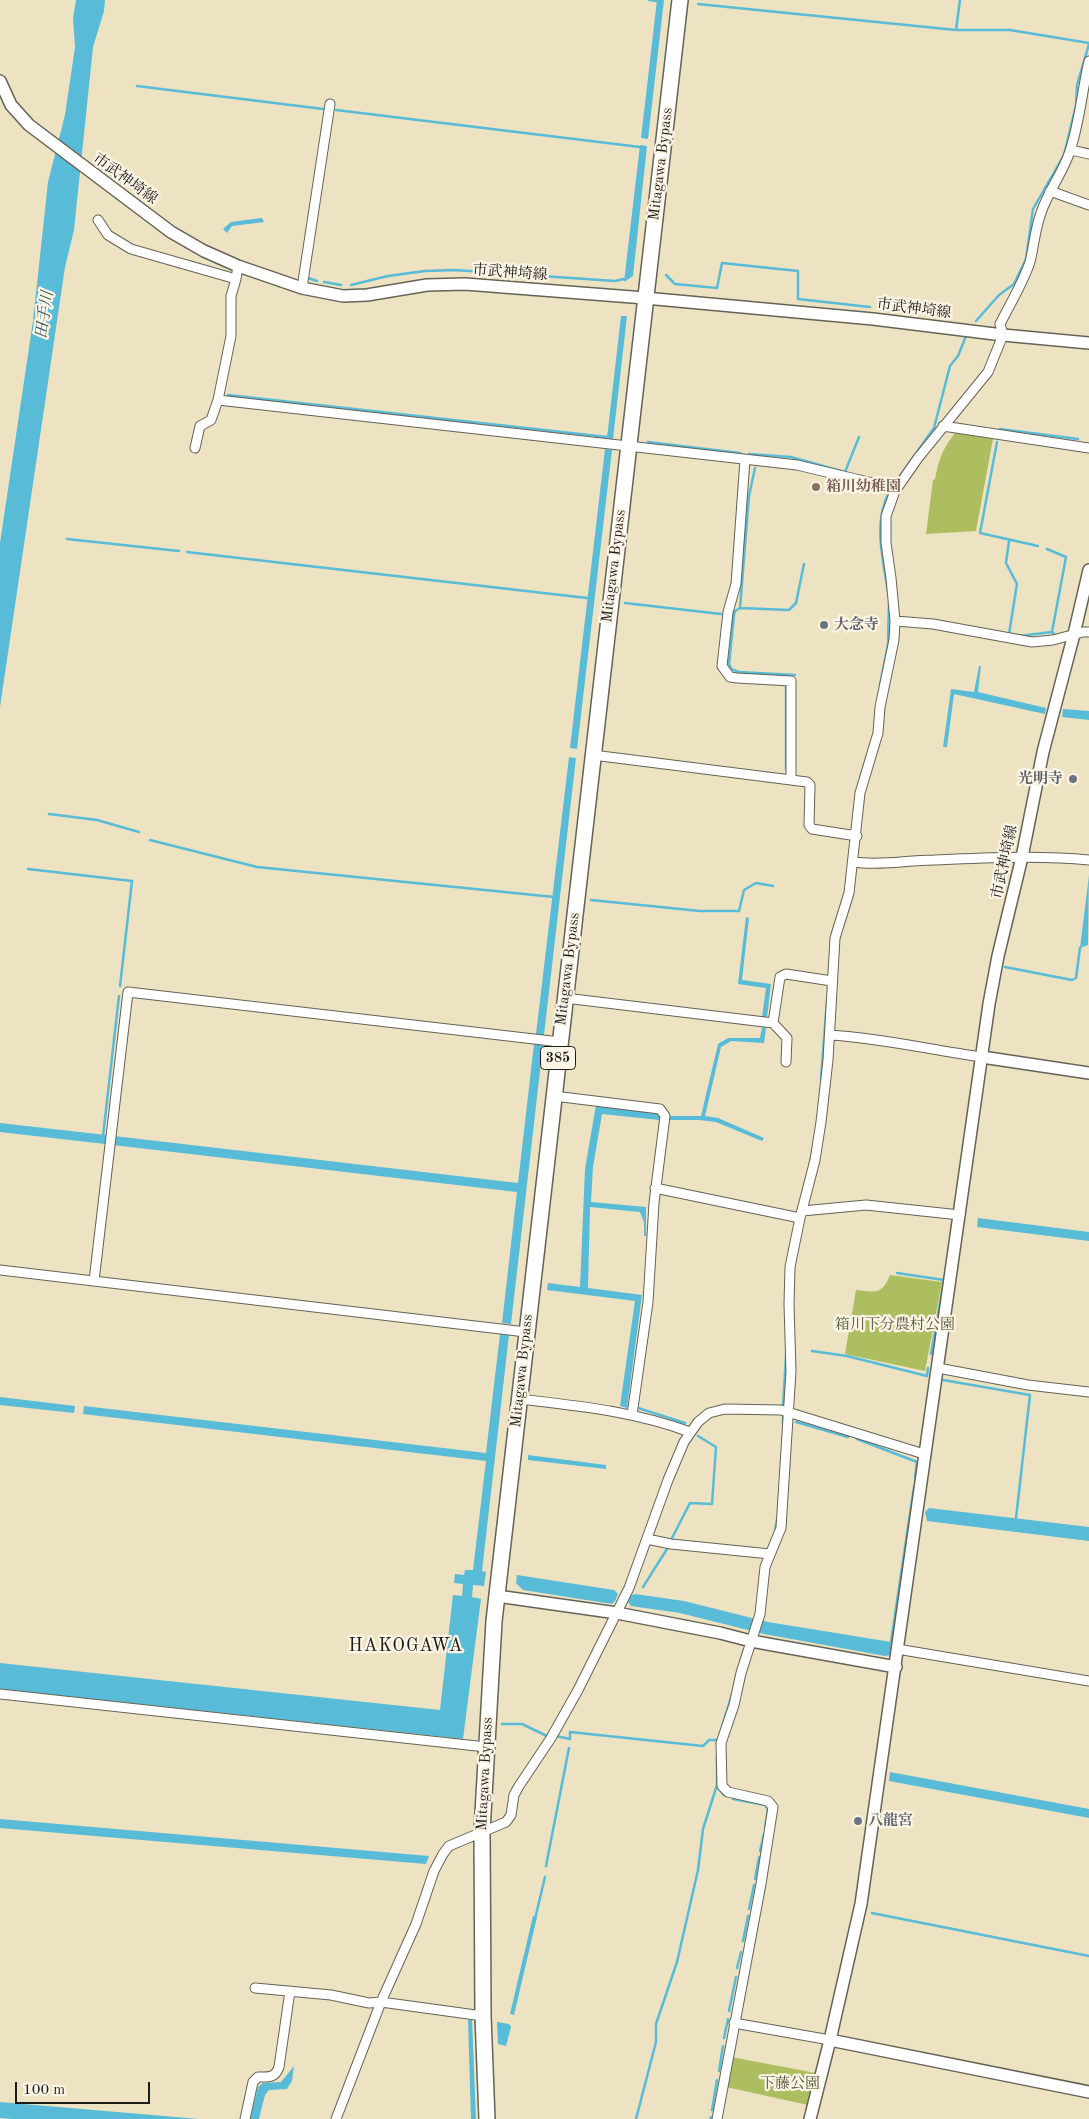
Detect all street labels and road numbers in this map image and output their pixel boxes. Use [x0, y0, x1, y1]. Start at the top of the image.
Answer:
street label: Mitagawa Bypass [645, 106, 677, 222]
street label: 市武神埼線 [89, 150, 161, 208]
street label: 市武神埼線 [472, 261, 548, 285]
street label: 市武神埼線 [876, 295, 952, 323]
street label: Mitagawa Bypass [598, 508, 630, 624]
street label: 市武神埼線 [988, 823, 1022, 901]
street label: Mitagawa Bypass [552, 911, 584, 1027]
road number: 385 [540, 1046, 576, 1070]
street label: Mitagawa Bypass [507, 1314, 537, 1428]
street label: Mitagawa Bypass [473, 1717, 497, 1831]

